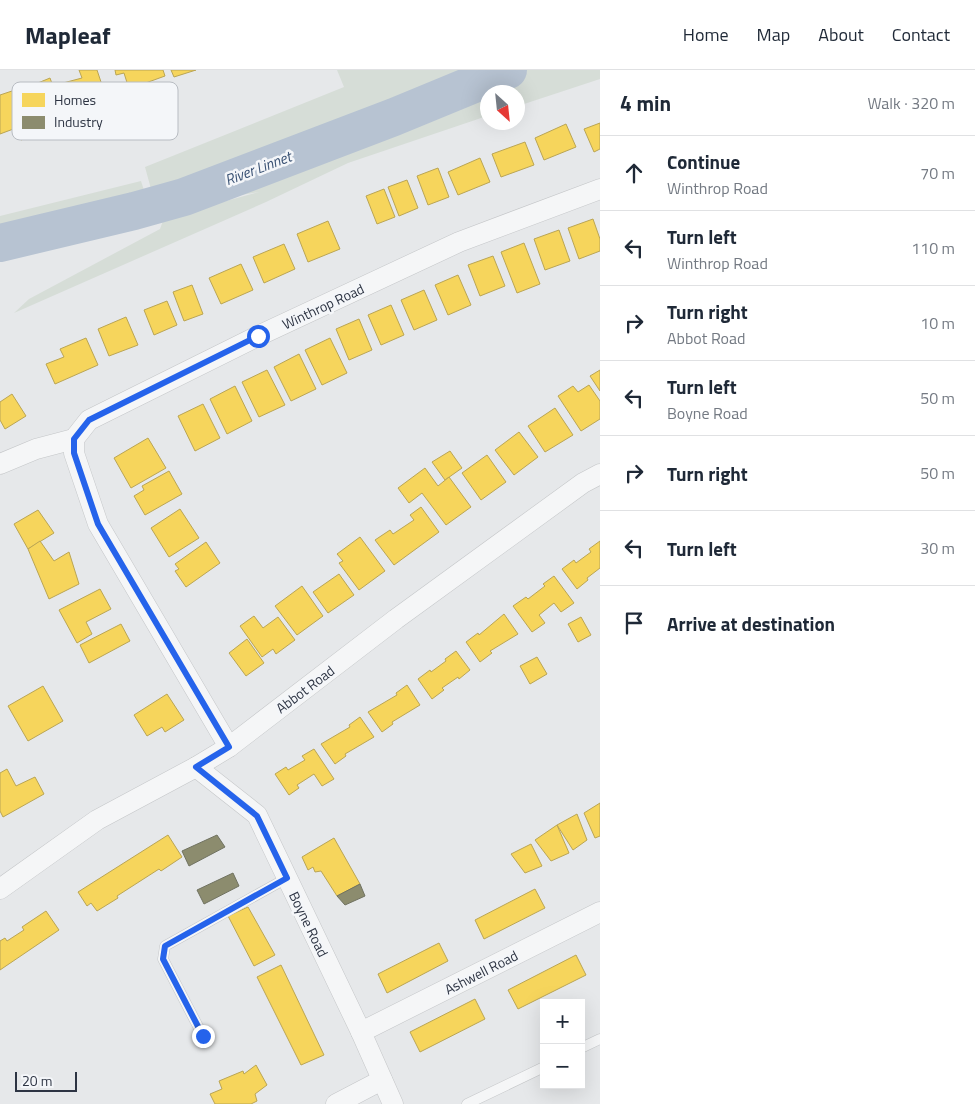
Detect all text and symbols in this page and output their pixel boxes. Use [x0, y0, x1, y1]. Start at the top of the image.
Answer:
text: Mapleaf [25, 17, 110, 53]
text: Home [683, 21, 729, 48]
text: Map [757, 21, 790, 48]
text: About [818, 21, 864, 48]
text: Contact [892, 21, 950, 48]
legend [12, 82, 178, 140]
north arrow [480, 85, 525, 130]
text: 4 min [620, 87, 671, 119]
text: Homes [54, 89, 96, 110]
text: Walk · 320 m [867, 91, 955, 115]
text: Industry [54, 111, 103, 132]
water label: River Linnet [221, 144, 297, 191]
text: Continue [667, 147, 740, 176]
icon: ahead [620, 159, 648, 187]
text: 70 m [920, 161, 955, 185]
text: Winthrop Road [667, 176, 768, 200]
text: Turn left [667, 222, 737, 251]
icon: left [620, 234, 648, 262]
text: 110 m [911, 236, 955, 260]
text: Winthrop Road [667, 251, 768, 275]
street label: Winthrop Road [279, 278, 367, 334]
text: Turn right [667, 297, 748, 326]
icon: right [620, 309, 648, 337]
text: 10 m [920, 311, 955, 335]
route start [247, 325, 270, 348]
text: Abbot Road [667, 326, 746, 350]
text: Turn left [667, 372, 737, 401]
icon: left [620, 384, 648, 412]
text: 50 m [920, 386, 955, 410]
text: Boyne Road [667, 401, 748, 425]
icon: right [620, 459, 648, 487]
text: Turn right [667, 459, 748, 488]
text: 50 m [920, 461, 955, 485]
icon: left [620, 534, 648, 562]
text: Turn left [667, 534, 737, 563]
text: 30 m [920, 536, 955, 560]
icon: arrive [620, 609, 648, 637]
text: Arrive at destination [667, 609, 835, 638]
street label: Abbot Road [271, 660, 339, 718]
street label: Boyne Road [284, 888, 334, 960]
street label: Ashwell Road [441, 945, 521, 999]
map controls [540, 999, 585, 1089]
button: + [540, 999, 585, 1044]
route end [192, 1025, 215, 1048]
button: − [540, 1044, 585, 1089]
scale bar [15, 1069, 78, 1092]
text: 20 m [22, 1070, 52, 1091]

